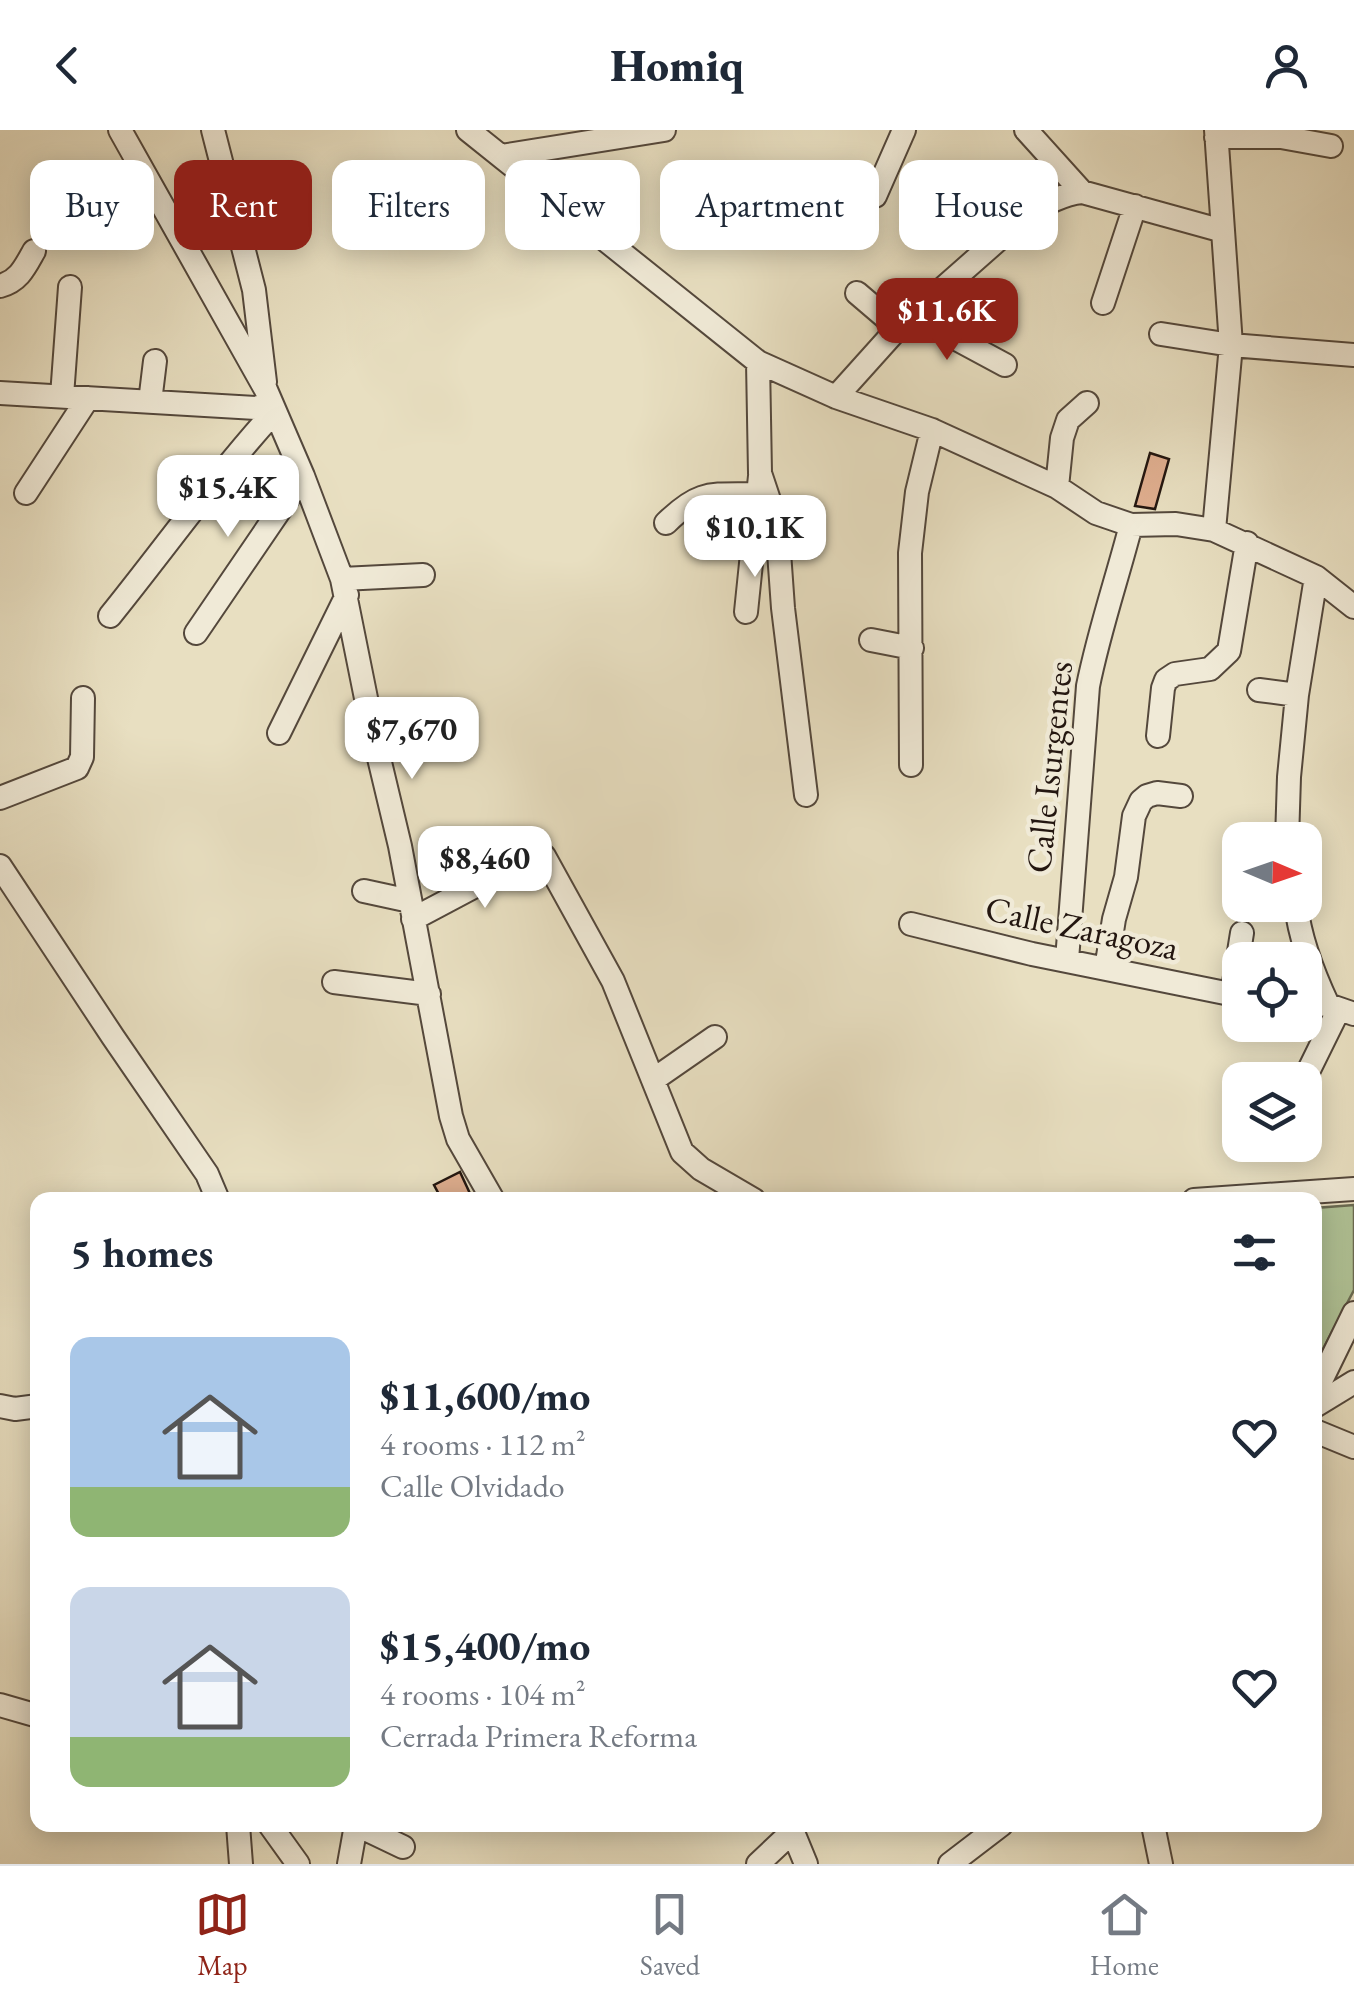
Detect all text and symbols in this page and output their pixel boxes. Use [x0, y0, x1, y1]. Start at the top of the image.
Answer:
text: Homiq [610, 36, 744, 94]
icon: back [40, 38, 95, 93]
icon: person [1259, 38, 1314, 93]
chip: Buy [30, 160, 154, 250]
chip: Rent [174, 160, 312, 250]
chip: Filters [332, 160, 485, 250]
chip: New [505, 160, 640, 250]
chip: Apartment [660, 160, 879, 250]
chip: House [899, 160, 1058, 250]
pin: $11.6K [866, 278, 1028, 363]
text: $11.6K [898, 289, 996, 331]
pin: $15.4K [147, 455, 309, 540]
text: $15.4K [179, 466, 277, 508]
pin: $10.1K [674, 495, 836, 580]
text: $10.1K [706, 506, 804, 548]
street label: Calle Isurgentes [1015, 659, 1082, 875]
pin: $7,670 [331, 697, 493, 782]
text: $7,670 [367, 708, 457, 750]
north arrow [1222, 822, 1322, 922]
map controls [1222, 822, 1322, 1162]
pin: $8,460 [404, 826, 566, 911]
text: $8,460 [440, 837, 530, 879]
street label: Calle Zaragoza [981, 885, 1183, 970]
button: locate [1222, 942, 1322, 1042]
button: layers [1222, 1062, 1322, 1162]
text: 5 homes [70, 1225, 213, 1280]
icon: filters [1227, 1225, 1282, 1280]
text: $11,600/mo [380, 1368, 590, 1423]
icon: home [150, 1377, 270, 1497]
icon: heart [1227, 1410, 1282, 1465]
text: 4 rooms · 112 m² [380, 1423, 586, 1465]
text: Calle Olvidado [380, 1465, 565, 1507]
text: $15,400/mo [380, 1618, 590, 1673]
icon: home [150, 1627, 270, 1747]
icon: heart [1227, 1660, 1282, 1715]
text: 4 rooms · 104 m² [380, 1673, 586, 1715]
text: Cerrada Primera Reforma [380, 1715, 697, 1757]
tab: Map [195, 1887, 250, 1983]
tab: Saved [640, 1887, 700, 1983]
tab: Home [1090, 1887, 1159, 1983]

